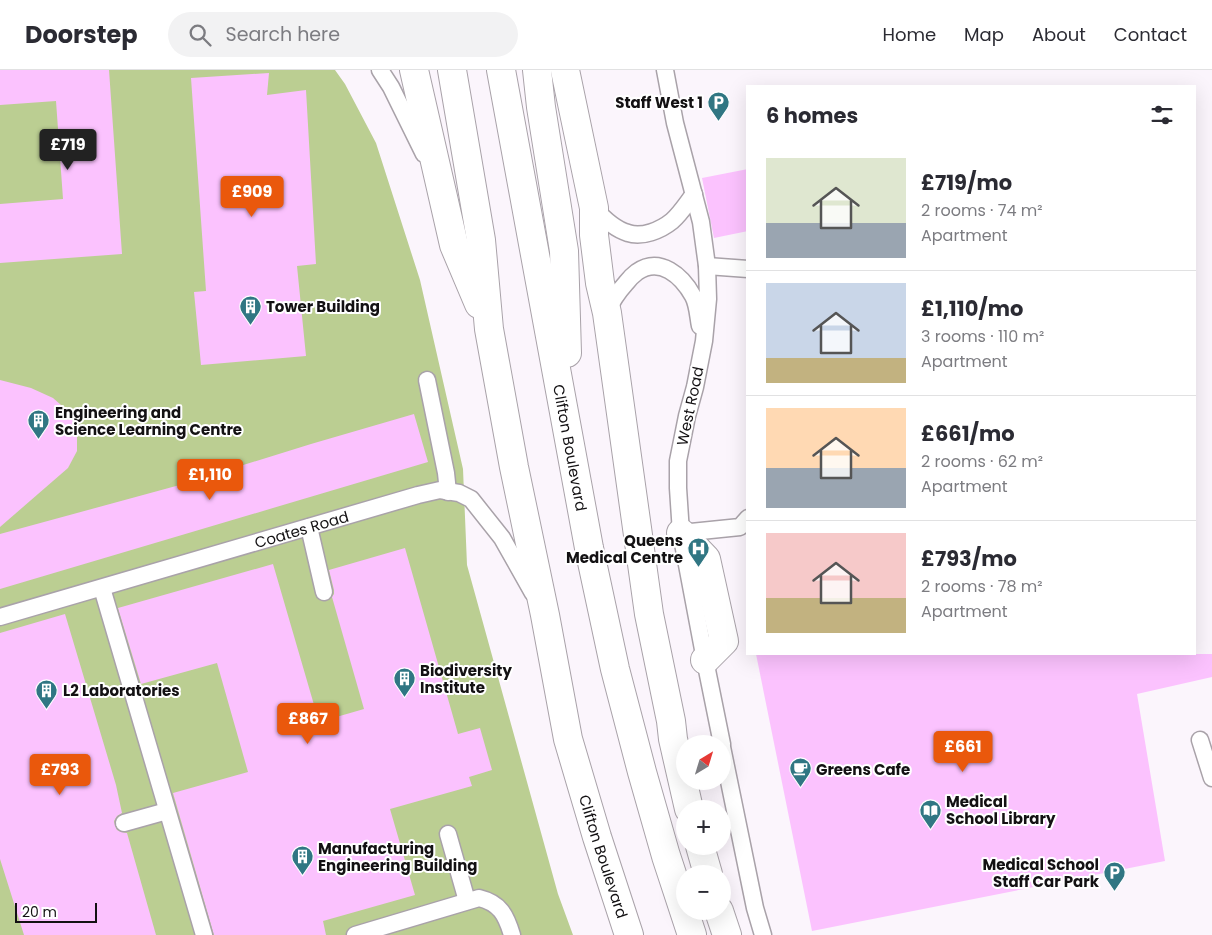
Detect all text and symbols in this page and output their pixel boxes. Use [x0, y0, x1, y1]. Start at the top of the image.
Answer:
search box [168, 12, 518, 57]
text: Doorstep [25, 18, 138, 51]
icon: search [186, 21, 214, 49]
text: Search here [226, 21, 340, 48]
text: Home [882, 22, 936, 47]
text: Map [964, 22, 1004, 47]
text: About [1032, 22, 1086, 47]
text: Contact [1114, 22, 1187, 47]
parking icon: Staff West 1 [707, 90, 731, 121]
place label: Staff West 1 [615, 92, 703, 113]
text: 6 homes [766, 101, 858, 130]
icon: filters [1148, 101, 1176, 129]
pin: £719 [38, 128, 98, 171]
text: £719 [50, 133, 86, 156]
text: £719/mo [921, 168, 1012, 197]
pin: £909 [222, 176, 282, 218]
icon: home [806, 178, 866, 238]
text: £909 [232, 180, 272, 203]
text: 2 rooms · 74 m² [921, 199, 1043, 222]
text: Apartment [921, 224, 1008, 247]
building icon: Tower Building [238, 294, 262, 325]
text: £1,110/mo [921, 294, 1023, 323]
place label: Tower Building [266, 296, 380, 317]
icon: home [806, 303, 866, 363]
text: 3 rooms · 110 m² [921, 325, 1044, 348]
text: Apartment [921, 350, 1008, 373]
street label: West Road [671, 365, 709, 447]
street label: Clifton Boulevard [549, 383, 592, 513]
place label: Engineering and Science Learning Centre [55, 402, 242, 440]
building icon: Engineering and Science Learning Centre [27, 409, 51, 440]
text: £661/mo [921, 419, 1015, 448]
icon: home [806, 428, 866, 488]
text: 2 rooms · 62 m² [921, 450, 1043, 473]
pin: £1,110 [169, 458, 251, 501]
text: £1,110 [188, 463, 232, 486]
text: Apartment [921, 475, 1008, 498]
street label: Coates Road [252, 505, 351, 553]
place label: Queens Medical Centre [566, 530, 683, 568]
hospital icon: Queens Medical Centre [687, 537, 711, 568]
text: £793/mo [921, 544, 1017, 573]
icon: home [806, 553, 866, 613]
text: 2 rooms · 78 m² [921, 575, 1043, 598]
text: Apartment [921, 600, 1008, 623]
place label: Biodiversity Institute [420, 660, 512, 698]
building icon: Biodiversity Institute [392, 667, 416, 698]
building icon: L2 Laboratories [35, 678, 59, 709]
place label: L2 Laboratories [63, 680, 180, 701]
pin: £867 [278, 702, 338, 745]
text: £867 [288, 707, 328, 730]
pin: £661 [933, 730, 993, 773]
north arrow [676, 735, 731, 790]
map controls [676, 735, 731, 920]
text: £661 [944, 735, 982, 758]
pin: £793 [30, 754, 90, 796]
cafe icon: Greens Cafe [788, 757, 812, 788]
text: £793 [41, 758, 79, 781]
place label: Greens Cafe [816, 759, 910, 780]
place label: Medical School Library [946, 791, 1056, 829]
street label: Clifton Boulevard [575, 792, 633, 921]
library icon: Medical School Library [918, 798, 942, 829]
button: + [676, 800, 731, 855]
place label: Manufacturing Engineering Building [318, 838, 478, 876]
building icon: Manufacturing Engineering Building [290, 845, 314, 876]
place label: Medical School Staff Car Park [983, 854, 1100, 892]
parking icon: Medical School Staff Car Park [1103, 861, 1127, 892]
button: − [676, 865, 731, 920]
scale bar [15, 900, 98, 923]
text: 20 m [22, 902, 57, 922]

